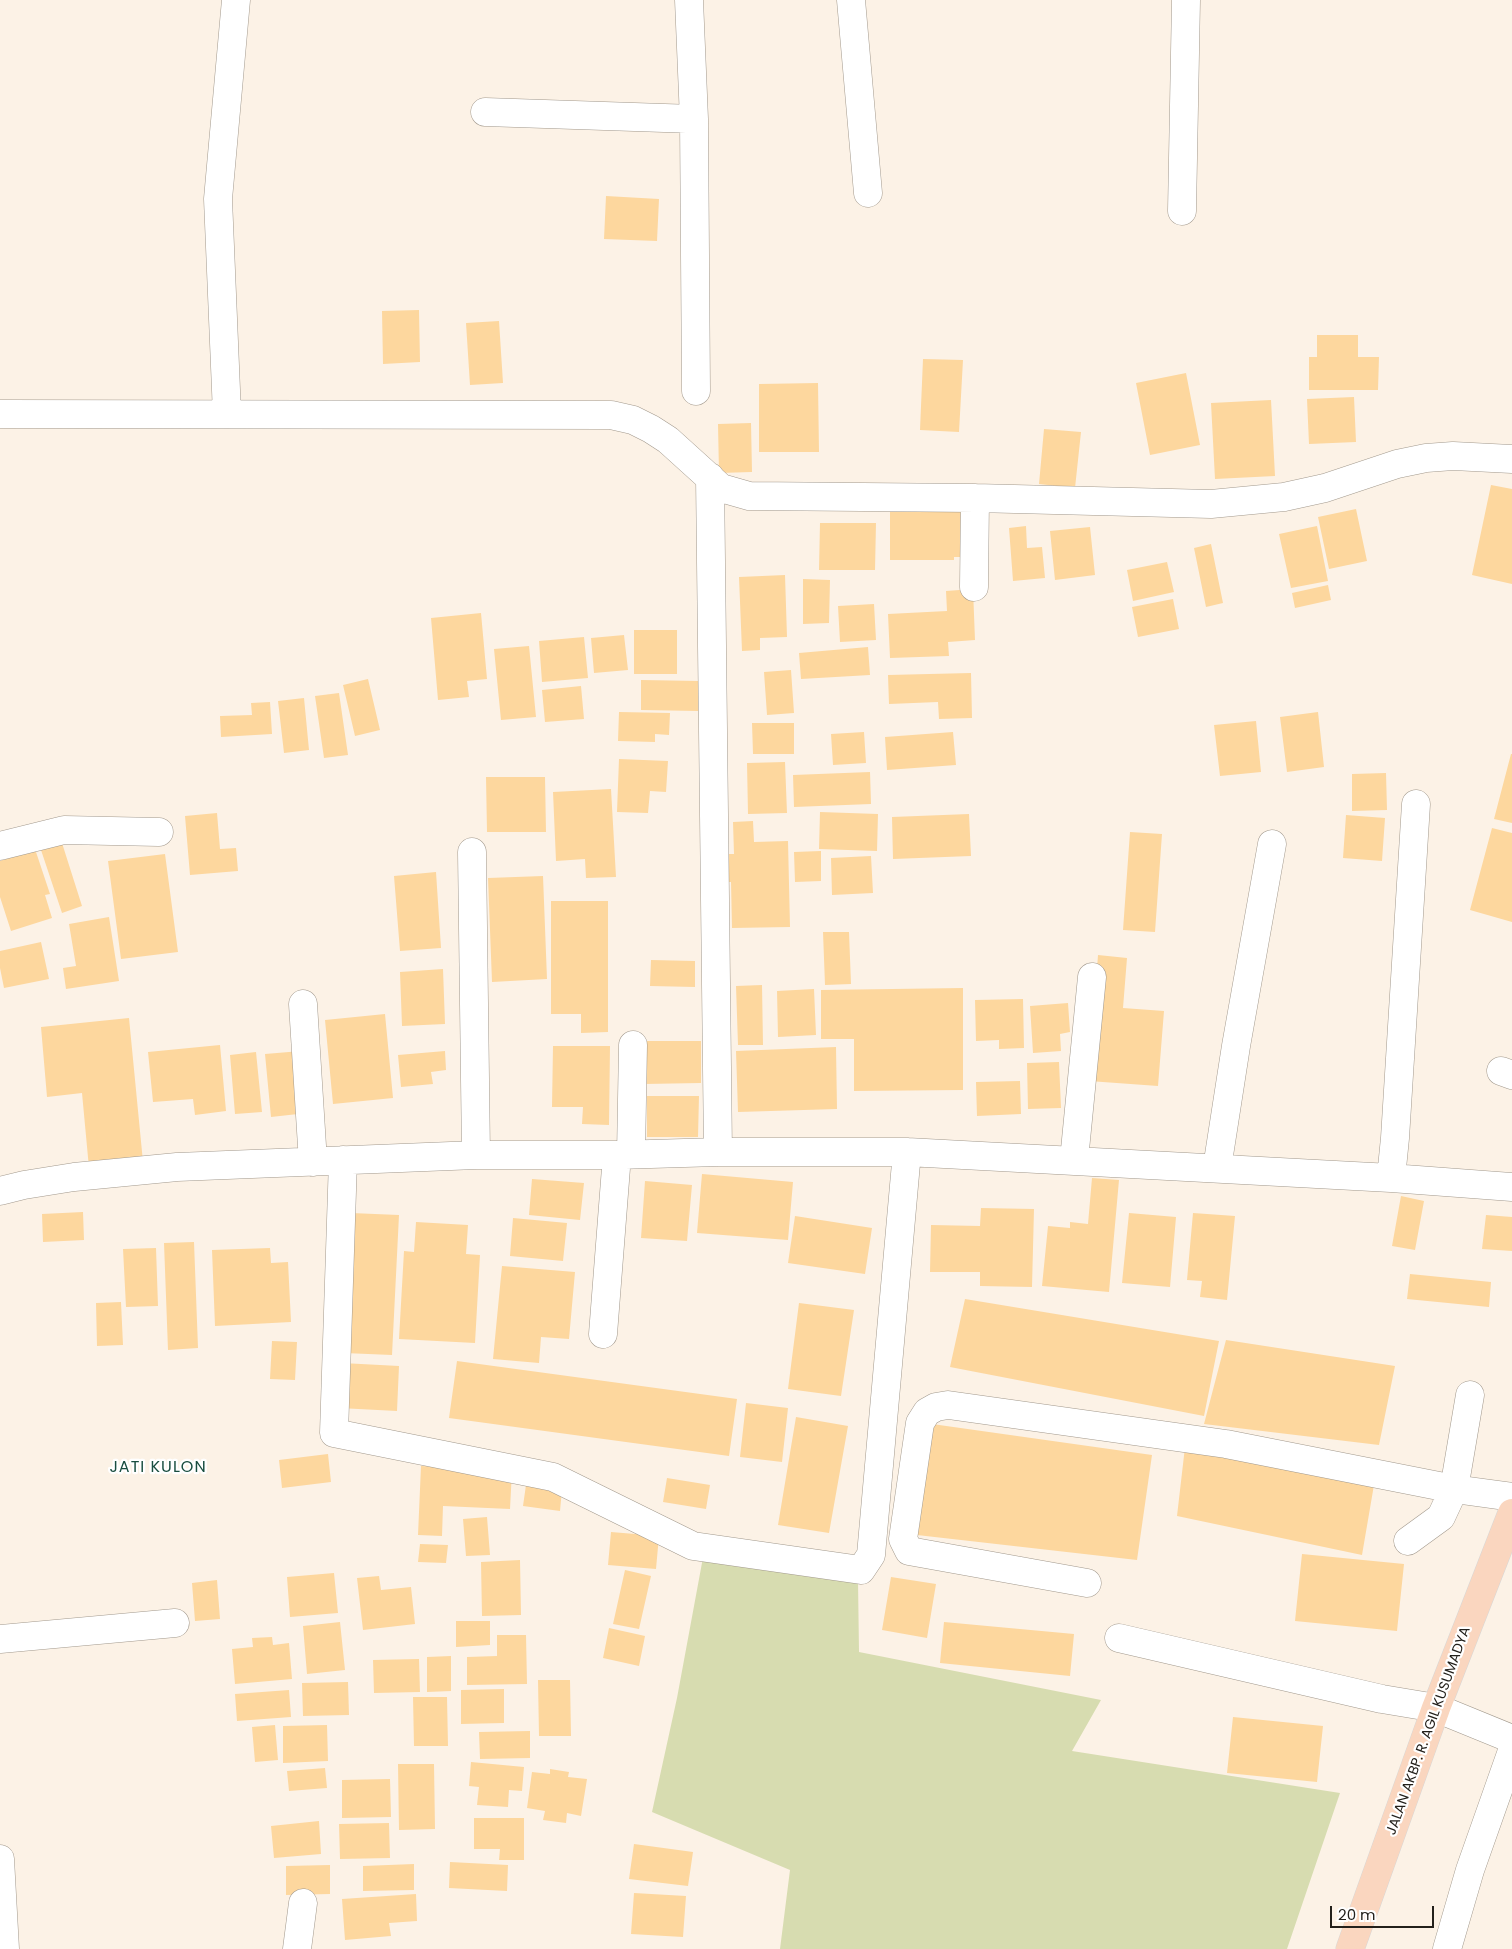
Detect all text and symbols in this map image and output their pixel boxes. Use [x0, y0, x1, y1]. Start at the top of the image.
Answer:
district label: JATI KULON [108, 1458, 208, 1478]
street label: JALAN AKBP. R. AGIL KUSUMADYA [1383, 1625, 1475, 1837]
scale bar [1332, 1896, 1436, 1928]
text: 20 m [1338, 1904, 1376, 1925]

